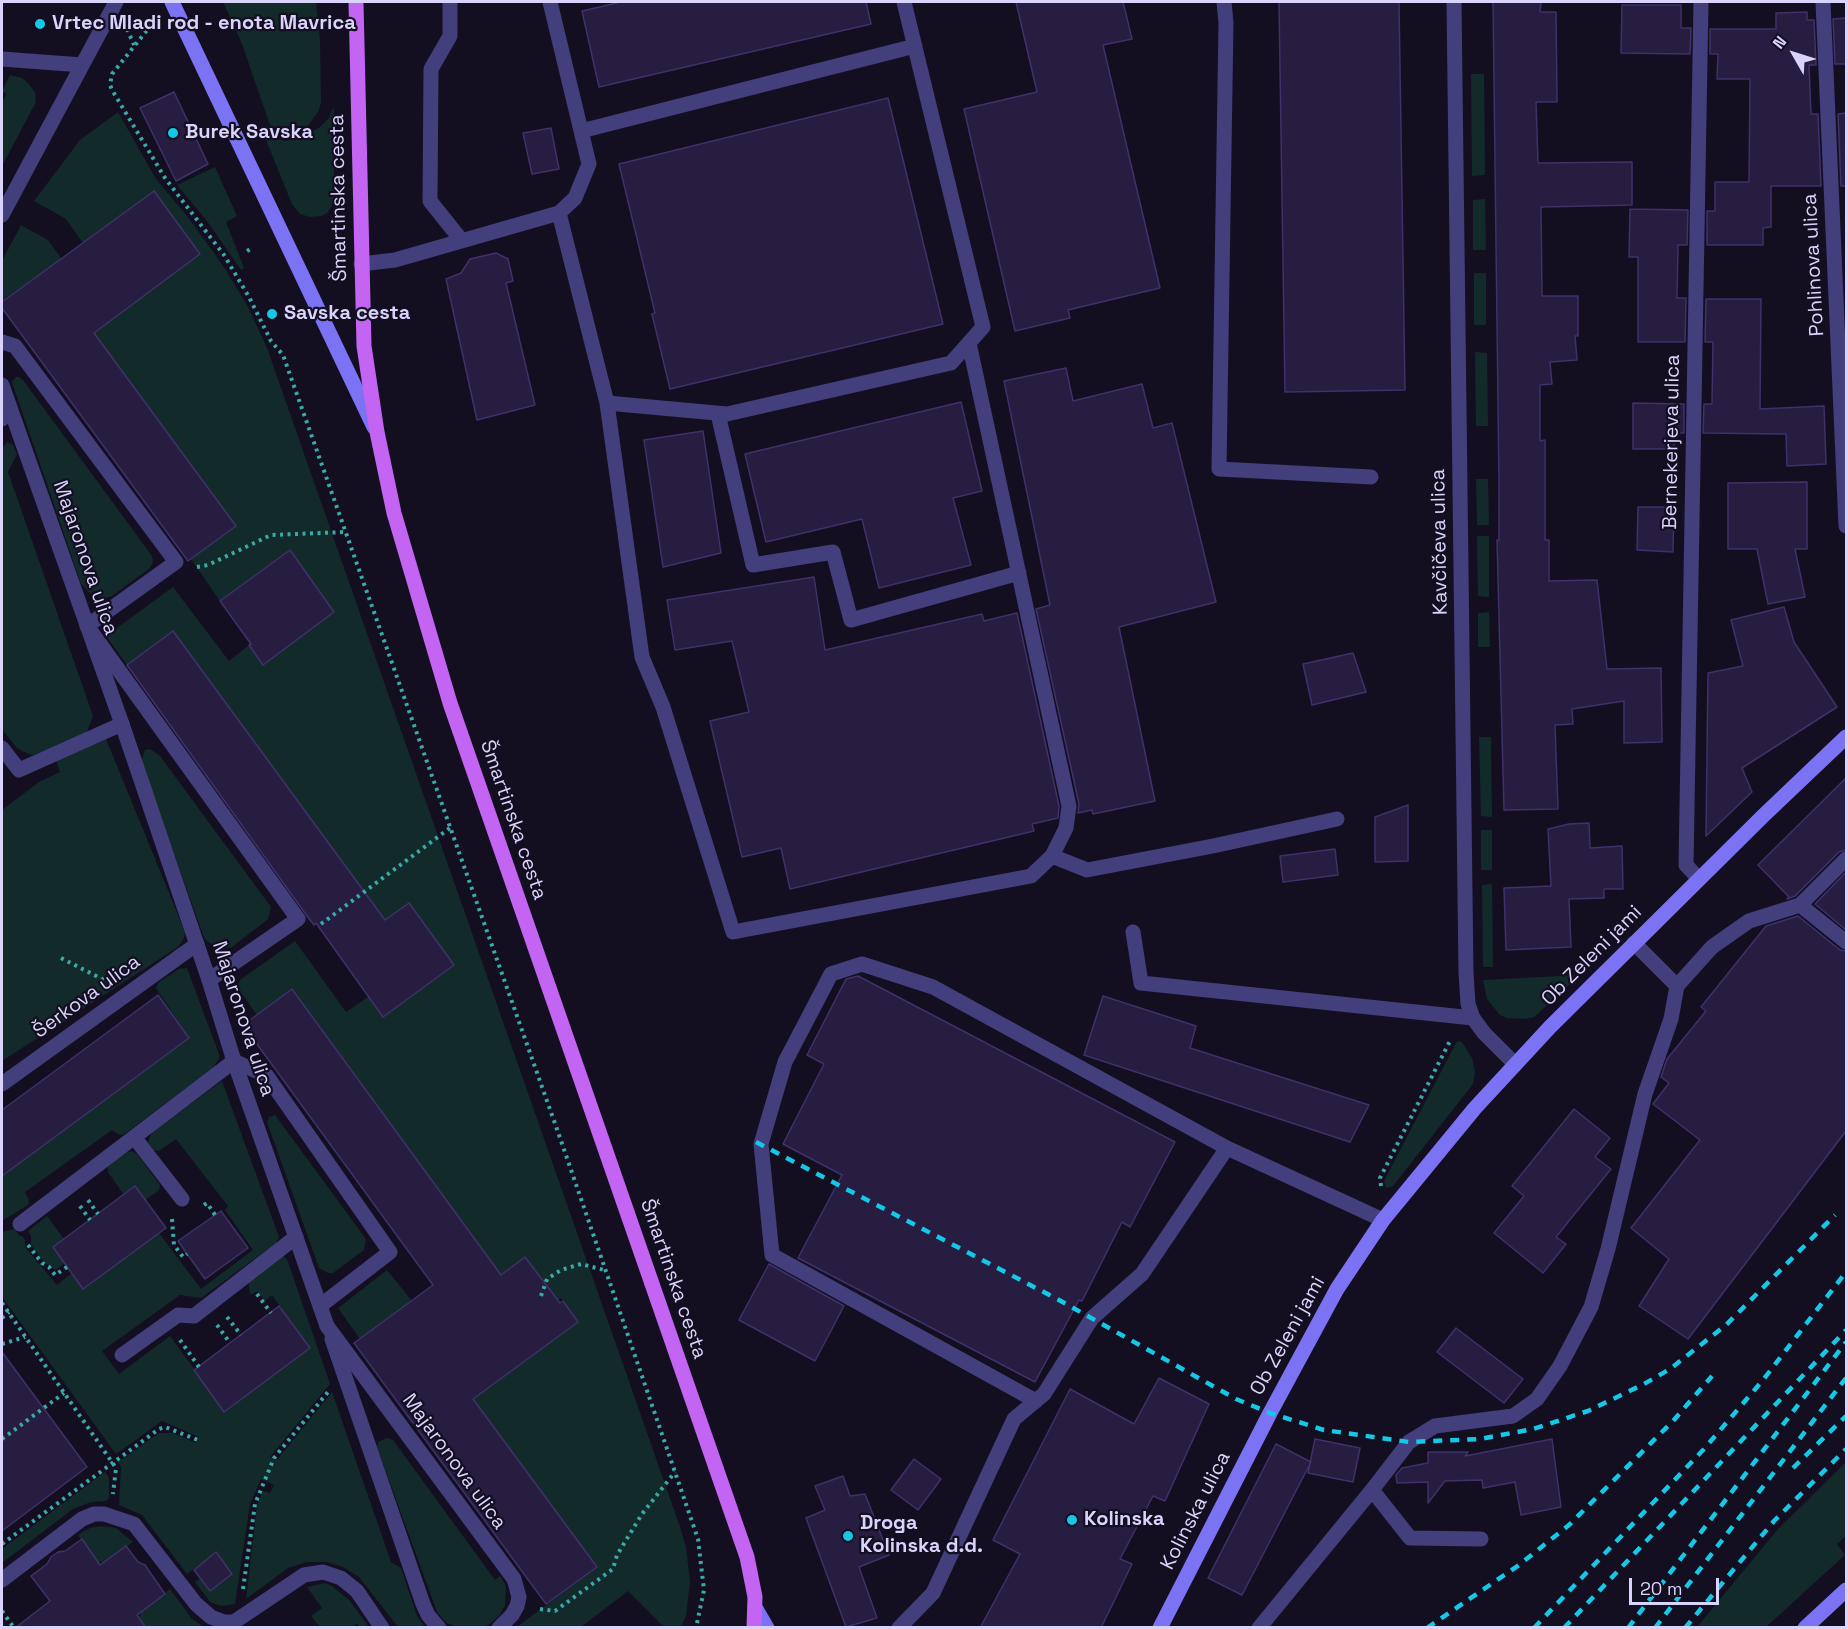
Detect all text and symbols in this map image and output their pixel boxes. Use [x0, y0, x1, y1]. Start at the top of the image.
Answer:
place label: Vrtec Mladi rod - enota Mavrica [52, 12, 356, 36]
marker: Vrtec Mladi rod - enota Mavrica [33, 17, 47, 31]
north arrow [1764, 24, 1824, 84]
text: N [1768, 32, 1791, 53]
street label: Šmartinska cesta [326, 114, 352, 282]
place label: Burek Savska [185, 121, 313, 145]
marker: Burek Savska [166, 126, 180, 140]
street label: Pohlinova ulica [1798, 193, 1830, 337]
place label: Savska cesta [284, 302, 410, 326]
marker: Savska cesta [265, 307, 279, 321]
street label: Bernekerjeva ulica [1658, 354, 1686, 530]
street label: Kavčičeva ulica [1427, 469, 1453, 615]
street label: Majaronova ulica [47, 478, 123, 638]
street label: Šmartinska cesta [474, 737, 552, 903]
street label: Ob Zeleni jami [1537, 901, 1647, 1011]
street label: Majaronova ulica [207, 938, 279, 1100]
street label: Šerkova ulica [29, 950, 145, 1044]
street label: Šmartinska cesta [634, 1196, 712, 1362]
street label: Ob Zeleni jami [1245, 1272, 1331, 1400]
street label: Majaronova ulica [397, 1390, 511, 1534]
street label: Kolinska ulica [1156, 1448, 1236, 1574]
place label: Kolinska [1084, 1508, 1165, 1532]
place label: Droga Kolinska d.d. [860, 1512, 983, 1559]
marker: Kolinska [1065, 1513, 1079, 1527]
marker: Droga Kolinska d.d. [841, 1529, 855, 1543]
scale bar [1632, 1566, 1722, 1604]
text: 20 m [1640, 1577, 1683, 1600]

